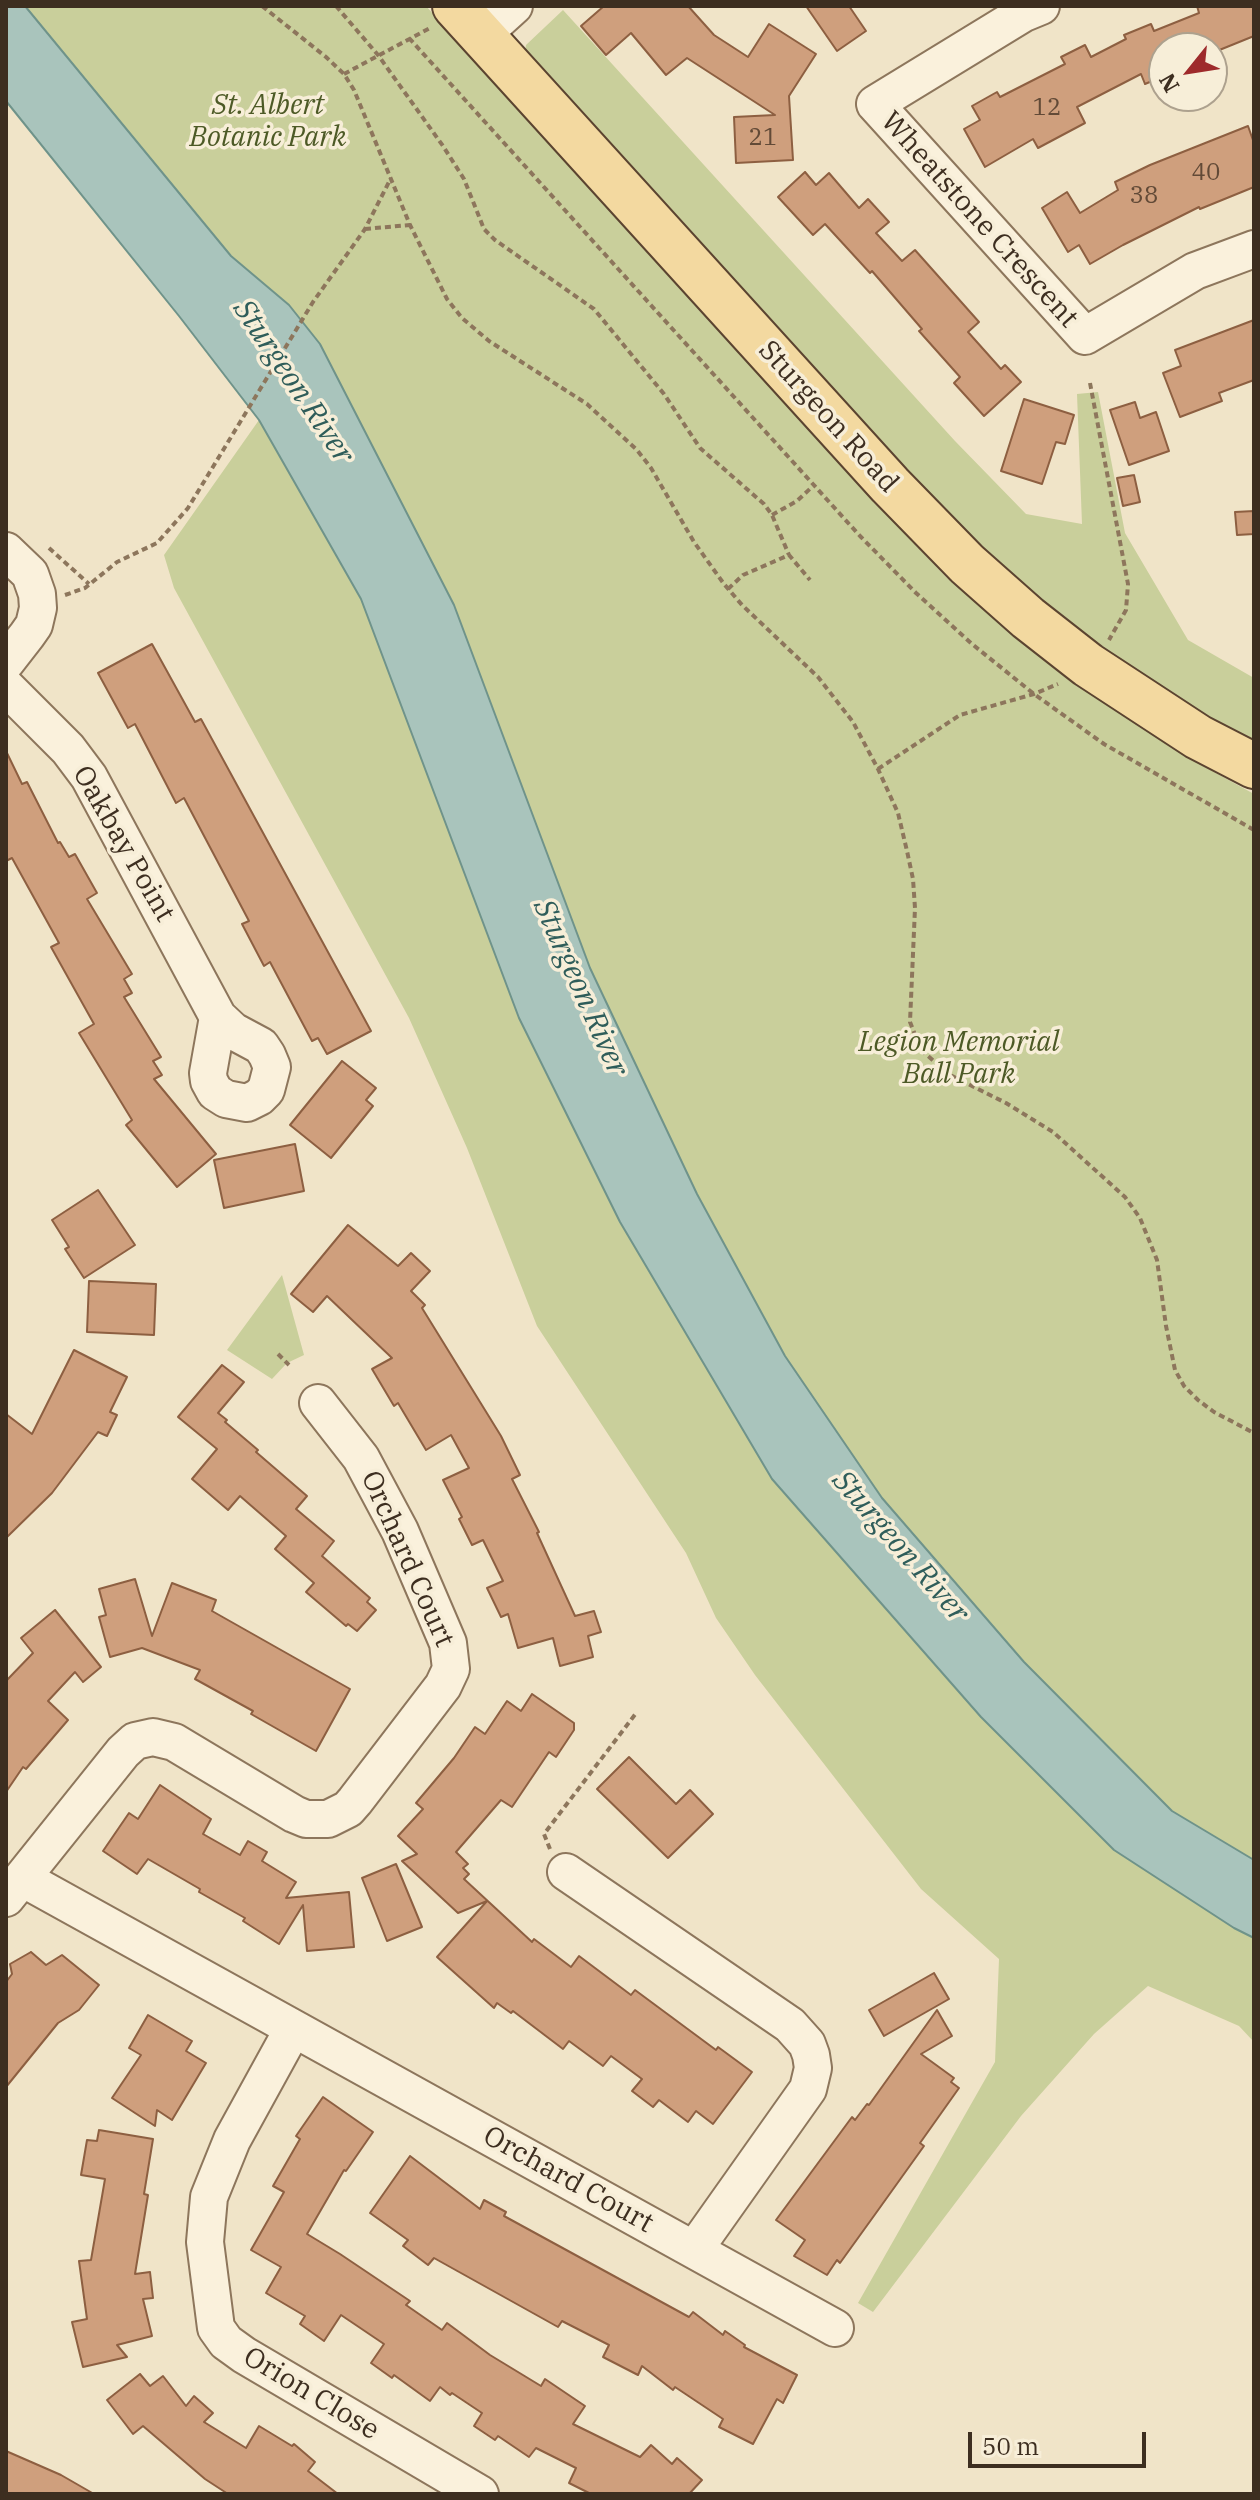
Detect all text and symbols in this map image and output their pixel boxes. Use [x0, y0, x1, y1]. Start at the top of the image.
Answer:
north arrow [1148, 32, 1228, 112]
text: N [1152, 68, 1185, 98]
park label: St. Albert Botanic Park [190, 89, 346, 155]
house number: 12 [1033, 94, 1061, 122]
street label: Wheatstone Crescent [873, 105, 1085, 335]
house number: 21 [749, 124, 777, 152]
house number: 40 [1192, 159, 1220, 187]
house number: 38 [1130, 182, 1158, 210]
water label: Sturgeon River [225, 293, 361, 471]
street label: Sturgeon Road [751, 334, 905, 500]
street label: Oakbay Point [65, 760, 181, 928]
water label: Sturgeon River [525, 894, 635, 1082]
park label: Legion Memorial Ball Park [859, 1026, 1059, 1092]
water label: Sturgeon River [824, 1464, 976, 1630]
street label: Orchard Court [353, 1466, 461, 1652]
street label: Orchard Court [477, 2119, 659, 2241]
street label: Orion Close [237, 2340, 385, 2448]
scale bar [972, 2416, 1150, 2466]
text: 50 m [982, 2430, 1039, 2462]

